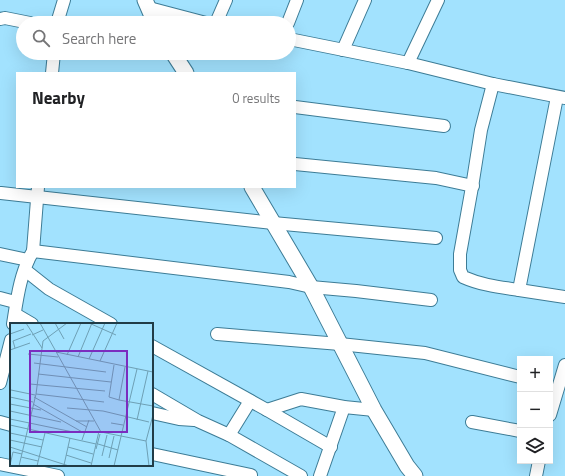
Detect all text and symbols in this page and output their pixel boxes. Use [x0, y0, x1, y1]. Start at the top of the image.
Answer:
search box [16, 16, 296, 60]
icon: search [30, 27, 52, 49]
text: Search here [62, 27, 136, 50]
text: Nearby [32, 85, 85, 111]
text: 0 results [232, 88, 280, 108]
inset map [10, 323, 153, 466]
map controls [517, 356, 553, 464]
button: + [517, 356, 553, 392]
button: − [517, 392, 553, 428]
button: layers [517, 428, 553, 464]

